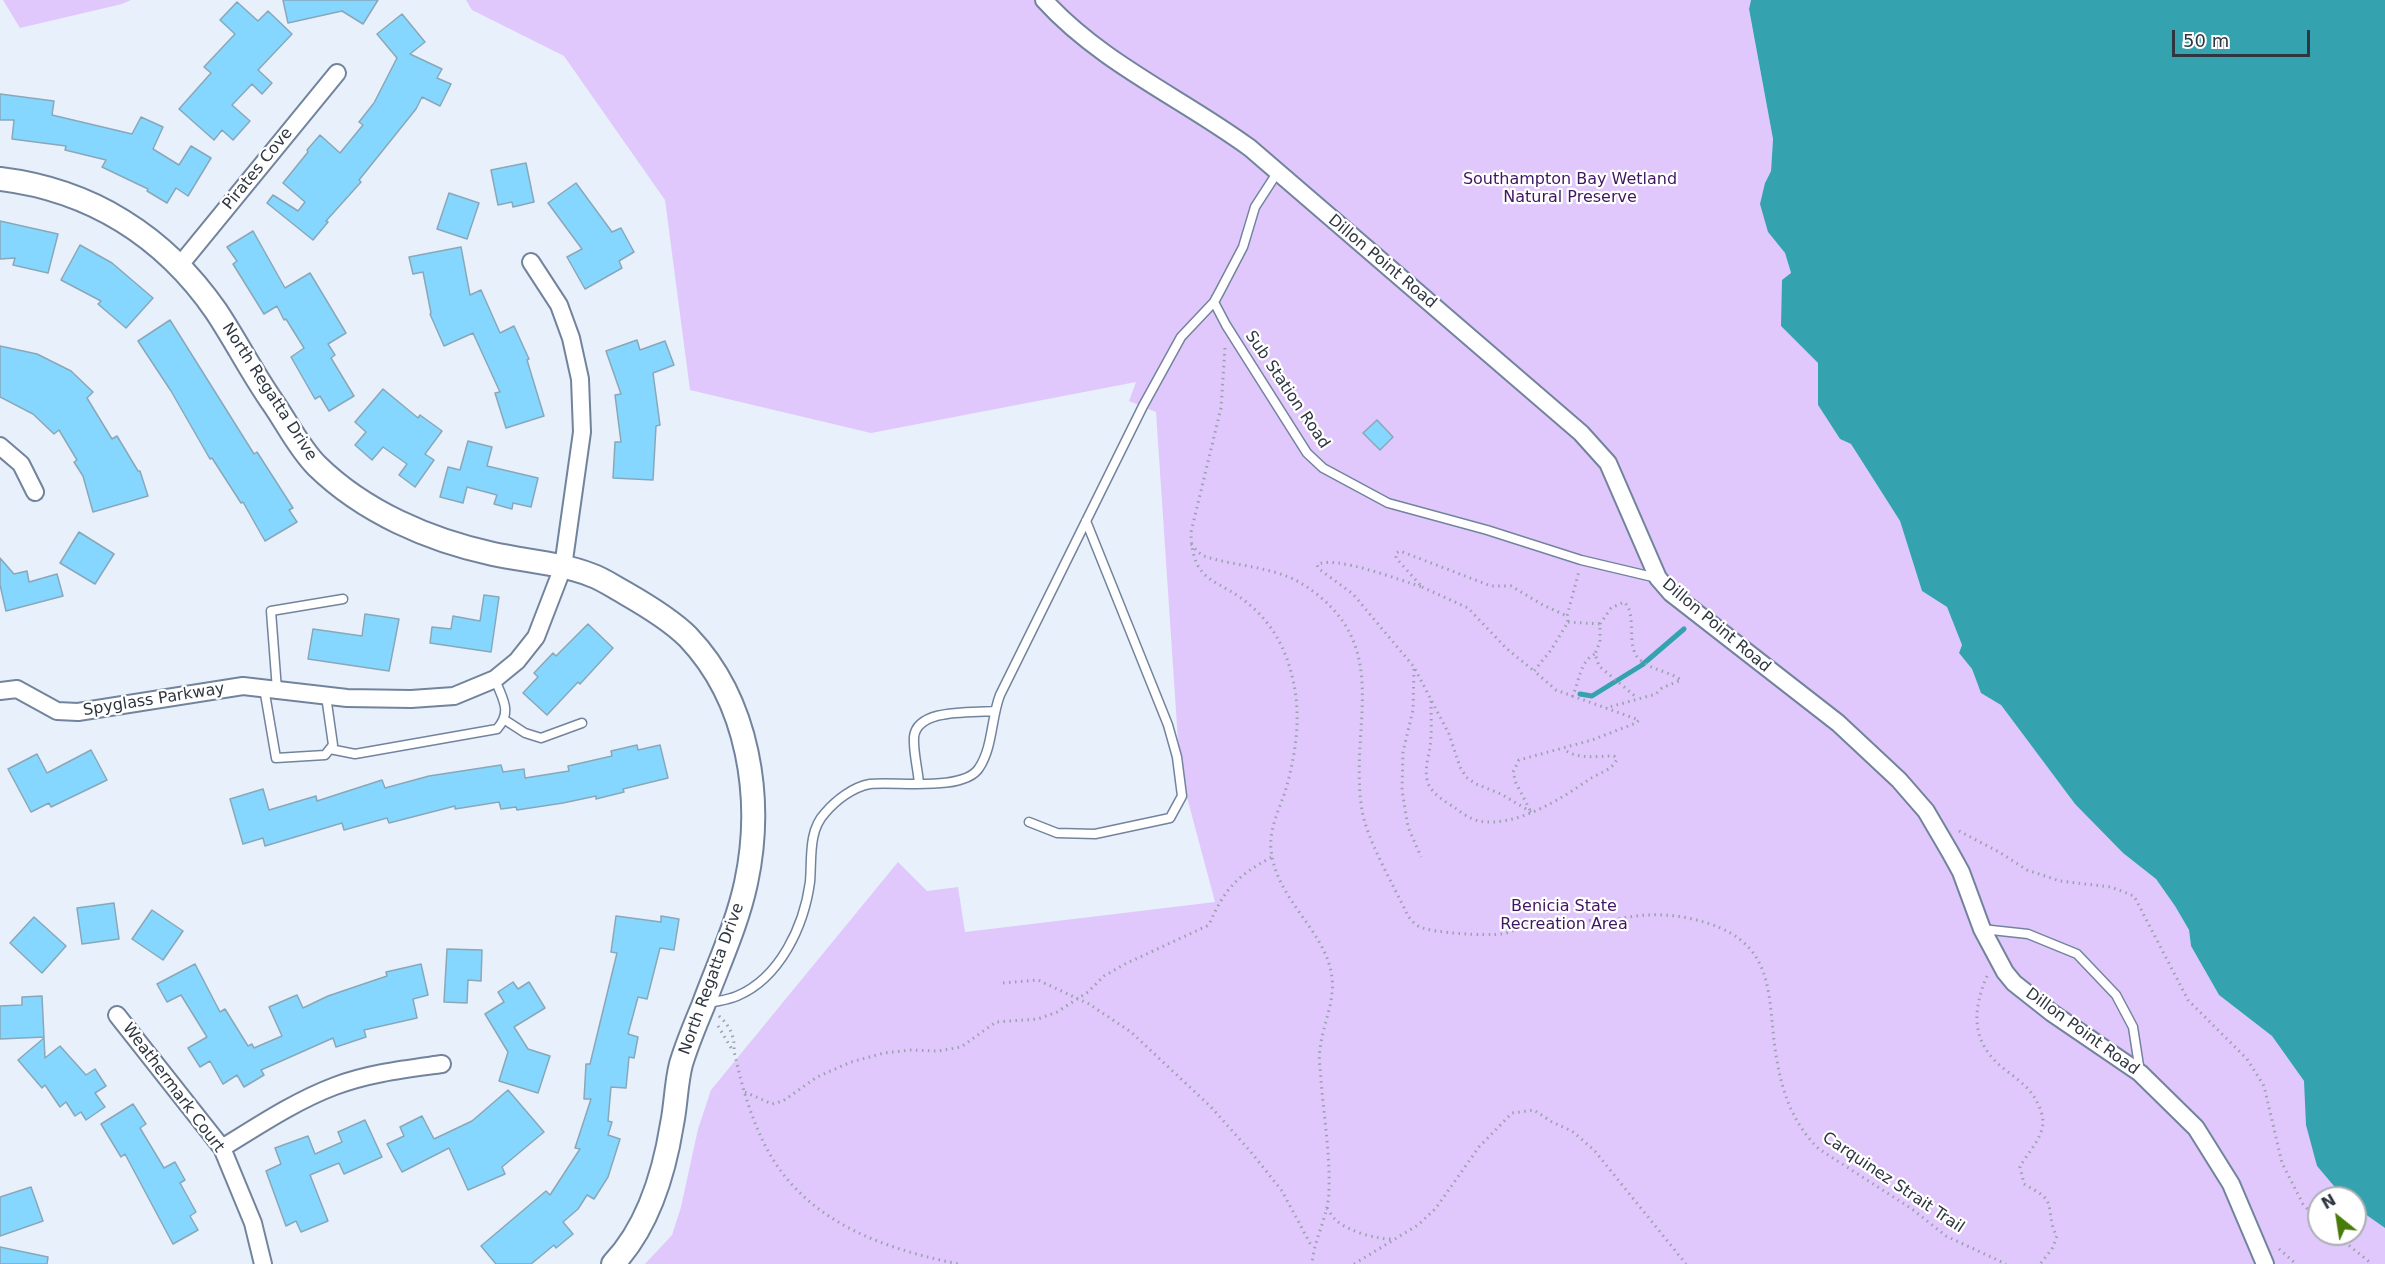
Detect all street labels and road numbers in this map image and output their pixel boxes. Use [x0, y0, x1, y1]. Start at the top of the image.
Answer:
street label: Pirates Cove [219, 124, 297, 214]
street label: Dillon Point Road [1324, 211, 1440, 313]
street label: North Regatta Drive [217, 320, 321, 464]
street label: Sub Station Road [1241, 328, 1333, 452]
street label: Dillon Point Road [1658, 575, 1774, 677]
street label: Spyglass Parkway [82, 679, 226, 721]
street label: North Regatta Drive [676, 900, 748, 1058]
street label: Dillon Point Road [2021, 984, 2143, 1080]
street label: Weathermark Court [118, 1019, 228, 1157]
street label: Carquinez Strait Trail [1818, 1128, 1968, 1238]

